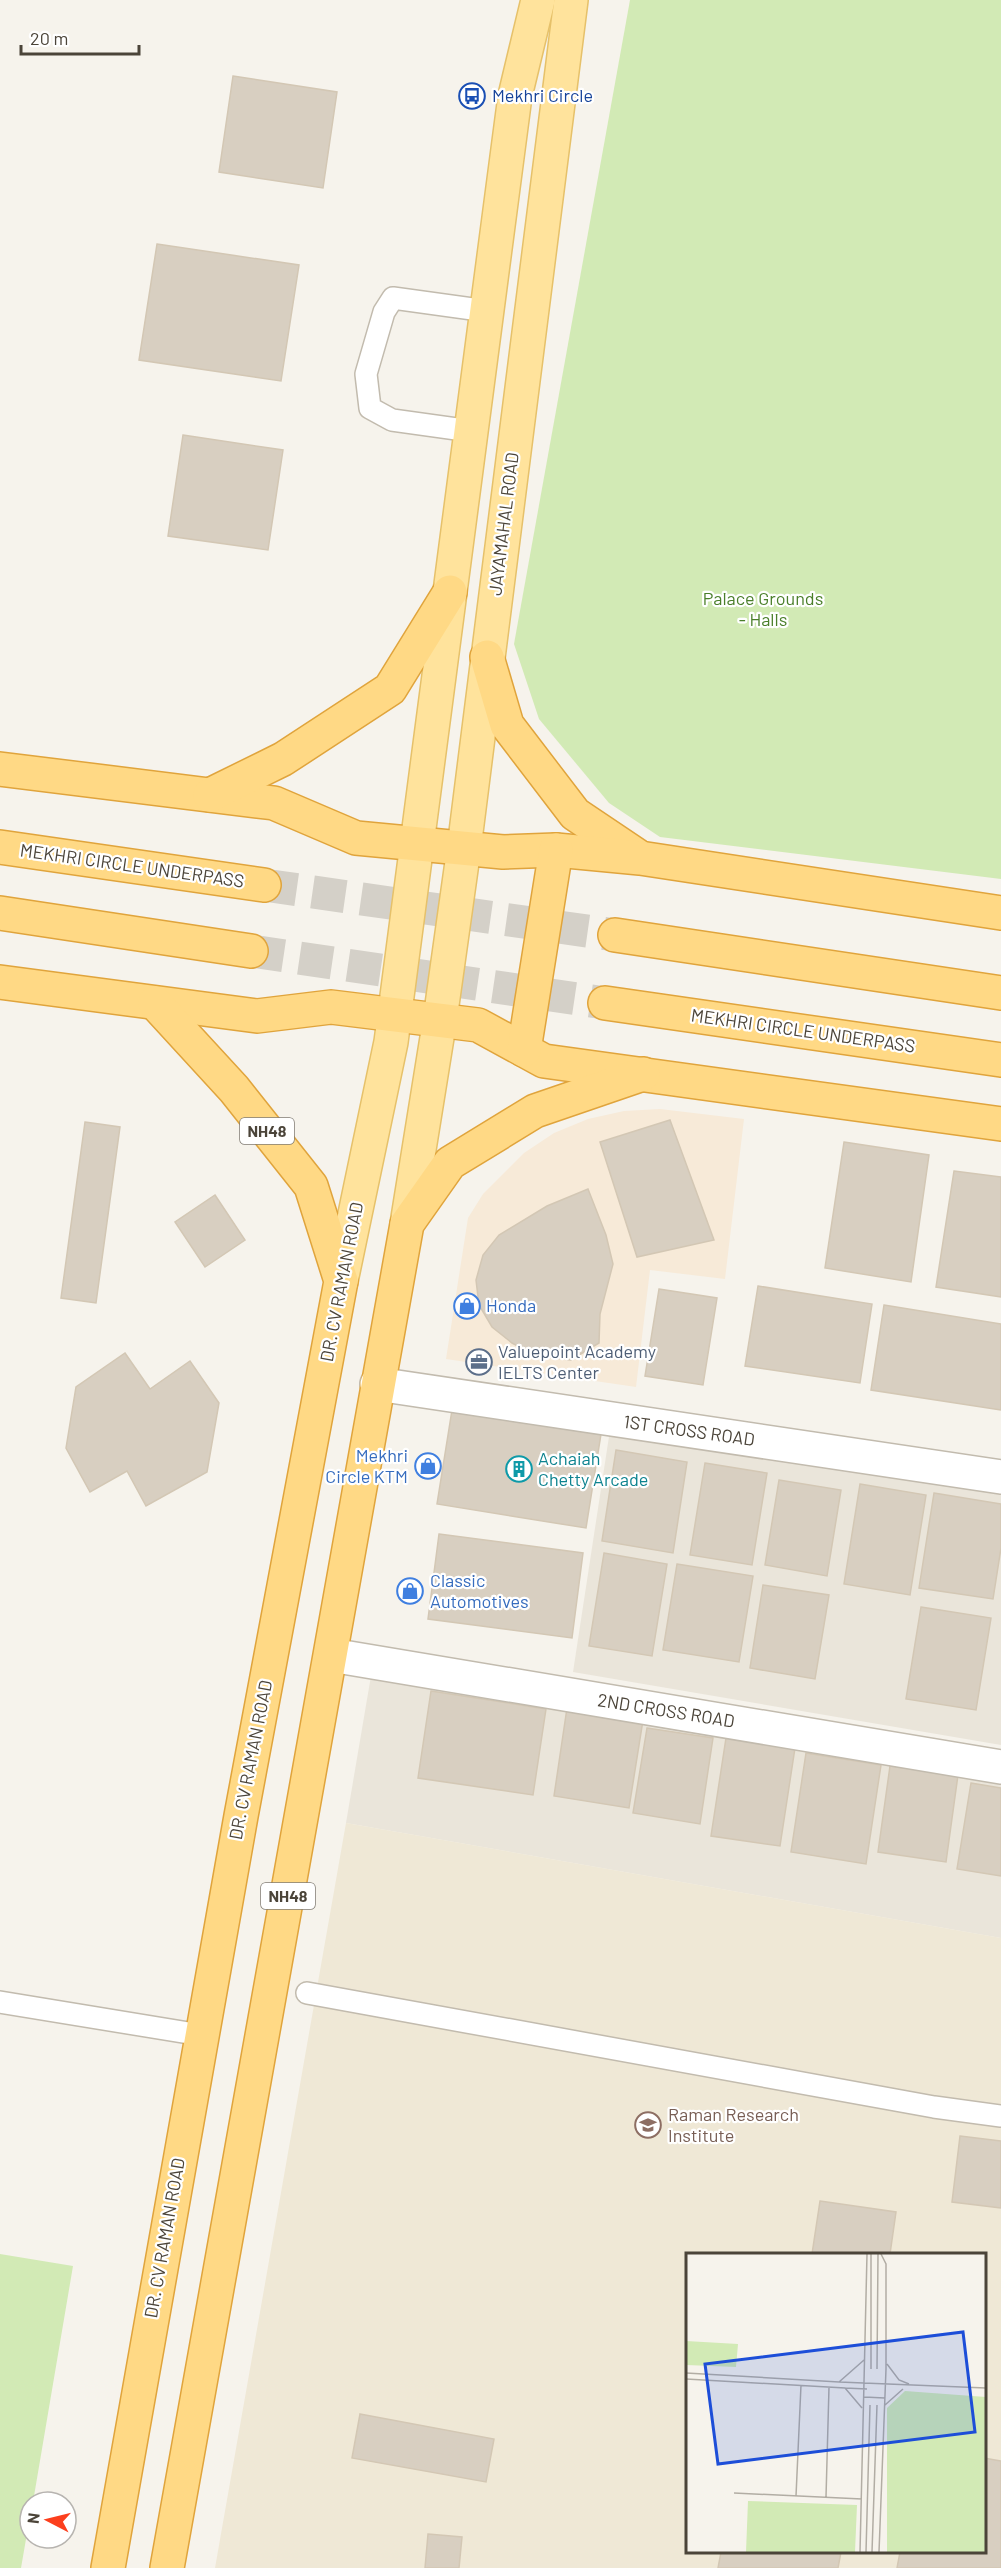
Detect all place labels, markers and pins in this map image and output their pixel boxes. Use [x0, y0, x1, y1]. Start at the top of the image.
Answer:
bus stop icon: Mekhri Circle [457, 81, 487, 111]
place label: Mekhri Circle [492, 84, 593, 106]
shop icon: Honda [452, 1291, 482, 1321]
place label: Honda [486, 1294, 536, 1316]
place label: Valuepoint Academy IELTS Center [498, 1340, 656, 1383]
office icon: Valuepoint Academy IELTS Center [464, 1347, 494, 1377]
place label: Mekhri Circle KTM [325, 1444, 408, 1487]
place label: Achaiah Chetty Arcade [538, 1447, 648, 1490]
shop icon: Mekhri Circle KTM [413, 1451, 443, 1481]
building icon: Achaiah Chetty Arcade [504, 1454, 534, 1484]
place label: Classic Automotives [430, 1569, 529, 1612]
shop icon: Classic Automotives [395, 1576, 425, 1606]
place label: Raman Research Institute [668, 2103, 799, 2146]
school or university icon: Raman Research Institute [633, 2110, 663, 2140]

